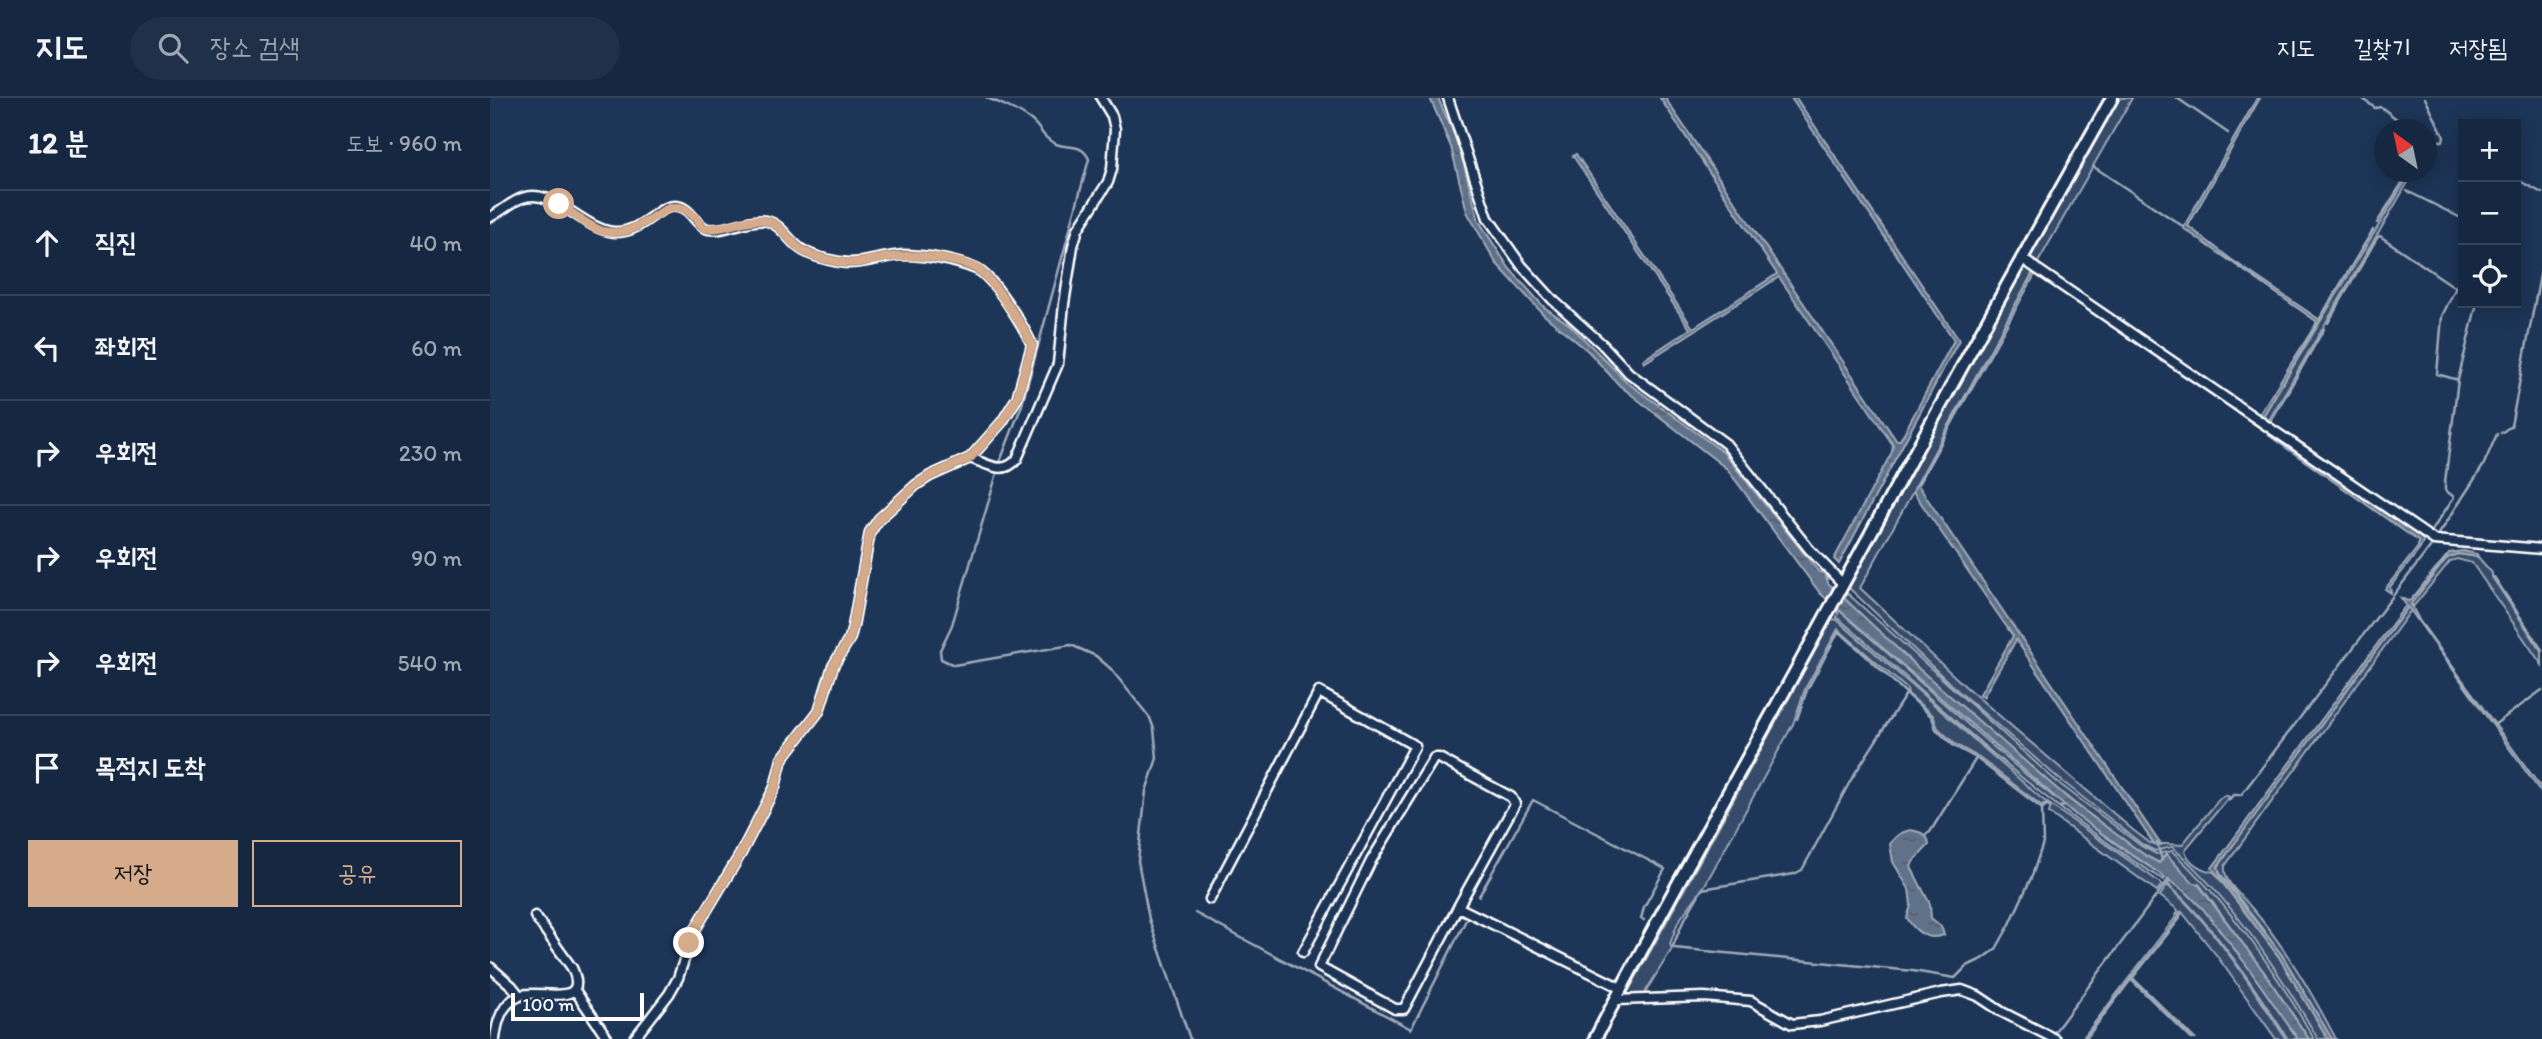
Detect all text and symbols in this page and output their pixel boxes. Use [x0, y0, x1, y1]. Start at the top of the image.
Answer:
search box [130, 17, 620, 80]
text: 지도 [35, 27, 88, 66]
icon: search [154, 29, 192, 67]
text: 장소 검색 [210, 31, 300, 63]
text: 지도 [2277, 33, 2315, 62]
text: 길찾기 [2353, 33, 2411, 62]
text: 저장됨 [2449, 33, 2507, 62]
north arrow [2374, 119, 2437, 182]
map controls [2458, 119, 2521, 308]
button: + [2458, 119, 2521, 182]
text: 12 분 [28, 124, 89, 161]
text: 도보 · 960 m [346, 129, 462, 157]
button: − [2458, 182, 2521, 245]
route start [543, 188, 574, 219]
icon: ahead [28, 224, 66, 262]
text: 직진 [95, 226, 137, 258]
text: 40 m [409, 229, 462, 257]
button: locate [2458, 245, 2521, 308]
icon: left [28, 329, 66, 367]
text: 좌회전 [95, 331, 158, 363]
text: 60 m [411, 334, 462, 362]
icon: right [28, 434, 66, 472]
text: 우회전 [95, 436, 158, 468]
text: 230 m [399, 439, 462, 467]
icon: right [28, 539, 66, 577]
text: 우회전 [95, 541, 158, 573]
text: 90 m [411, 544, 462, 572]
icon: right [28, 644, 66, 682]
text: 우회전 [95, 646, 158, 678]
text: 540 m [397, 649, 462, 677]
icon: arrive [28, 749, 66, 787]
text: 목적지 도착 [95, 751, 205, 783]
button: 저장 [28, 840, 238, 907]
button: 공유 [252, 840, 462, 907]
route end [673, 927, 704, 958]
scale bar [511, 990, 644, 1022]
text: 100 m [522, 993, 574, 1016]

